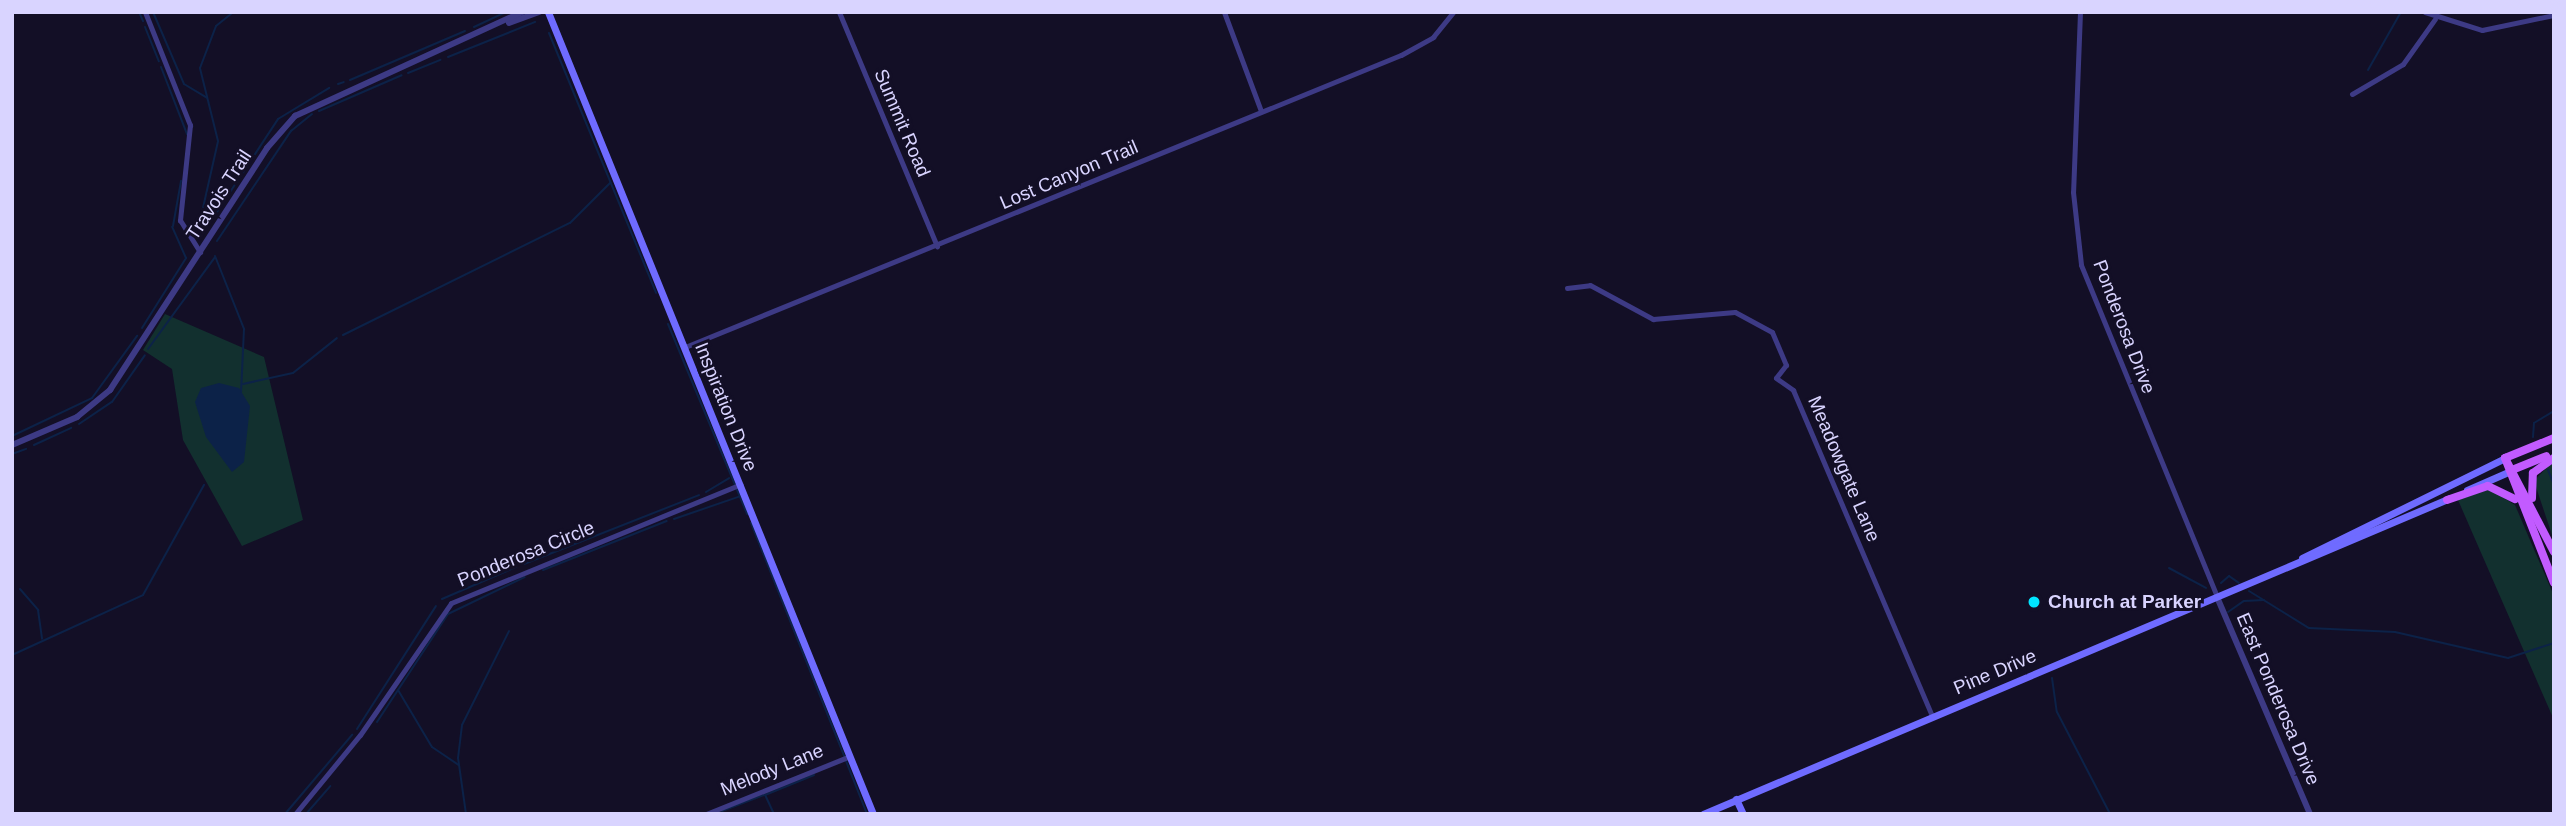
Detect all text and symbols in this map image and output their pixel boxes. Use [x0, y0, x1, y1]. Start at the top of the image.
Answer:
street label: Summit Road [869, 66, 935, 180]
street label: Lost Canyon Trail [996, 136, 1142, 214]
street label: Travois Trail [181, 146, 257, 244]
street label: Ponderosa Drive [2088, 257, 2160, 397]
street label: Inspiration Drive [690, 339, 762, 475]
street label: Meadowgate Lane [1803, 393, 1885, 545]
street label: Ponderosa Circle [454, 516, 598, 592]
place label: Church at Parker [2048, 591, 2201, 613]
marker: Church at Parker [2026, 594, 2042, 610]
street label: East Ponderosa Drive [2231, 609, 2325, 789]
street label: Pine Drive [1950, 644, 2040, 700]
street label: Melody Lane [717, 739, 827, 801]

